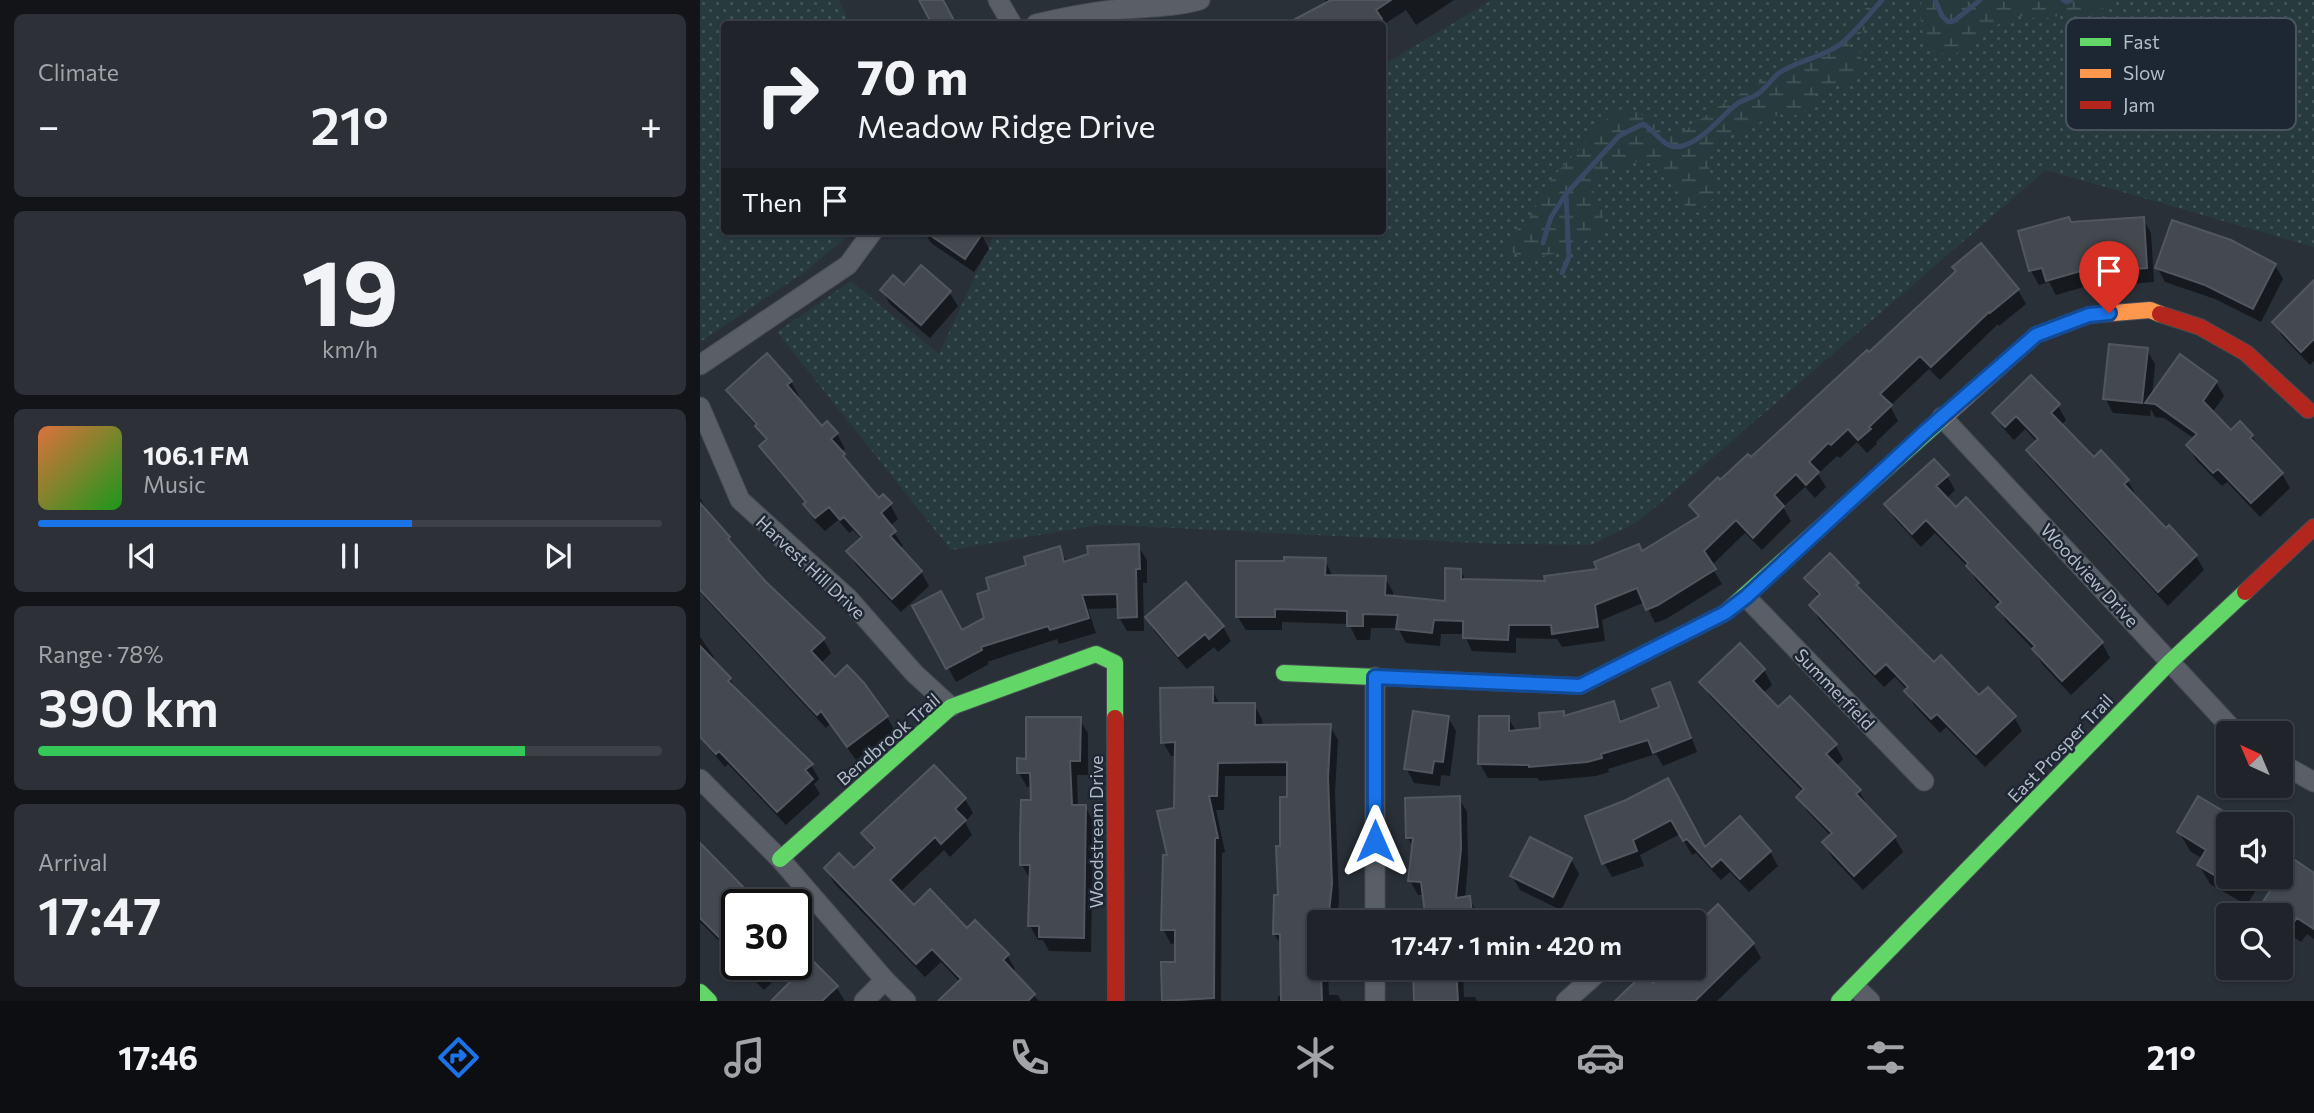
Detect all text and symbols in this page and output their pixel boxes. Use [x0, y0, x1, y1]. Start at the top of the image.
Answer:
legend [2066, 18, 2296, 130]
text: Fast [2123, 30, 2160, 53]
text: 70 m [857, 45, 968, 105]
icon: right [742, 49, 833, 140]
text: Climate [38, 58, 119, 86]
text: Slow [2123, 61, 2165, 84]
text: 21° [310, 92, 389, 156]
text: Jam [2123, 93, 2155, 116]
text: − [38, 101, 60, 148]
text: + [640, 101, 662, 148]
text: Meadow Ridge Drive [857, 105, 1155, 145]
icon: arrive [816, 182, 854, 220]
text: Then [742, 186, 802, 217]
text: 19 [301, 233, 399, 345]
pin [2079, 241, 2139, 313]
icon: arrive [2090, 252, 2128, 290]
text: km/h [322, 335, 378, 363]
text: 106.1 FM [143, 439, 249, 470]
text: Music [143, 470, 206, 498]
street label: Harvest Hill Drive [752, 511, 870, 623]
street label: Woodview Drive [2036, 519, 2144, 631]
icon: previous [123, 537, 161, 575]
icon: pause [331, 537, 369, 575]
icon: next [539, 537, 577, 575]
text: Range · 78% [38, 640, 163, 668]
street label: Summerfield [1791, 644, 1879, 734]
text: 390 km [38, 674, 219, 738]
street label: Bendbrook Trail [832, 688, 944, 790]
street label: East Prosper Trail [2003, 689, 2117, 807]
north arrow [2216, 721, 2292, 798]
map controls [2216, 721, 2293, 980]
street label: Woodstream Drive [1085, 756, 1107, 908]
position arrow [1338, 804, 1412, 878]
button: sound [2216, 812, 2293, 889]
text: Arrival [38, 848, 108, 876]
text: 17:47 [38, 882, 161, 946]
speed limit sign: 30 [721, 889, 812, 980]
button: search [2216, 903, 2293, 980]
text: 17:47 · 1 min · 420 m [1391, 929, 1622, 960]
icon: directions [434, 1033, 483, 1082]
icon: music [720, 1033, 769, 1082]
icon: phone [1005, 1033, 1054, 1082]
icon: climate [1291, 1033, 1340, 1082]
icon: car [1576, 1033, 1625, 1082]
icon: filters [1861, 1033, 1910, 1082]
text: 17:46 [118, 1037, 198, 1077]
text: 21° [2147, 1037, 2196, 1077]

